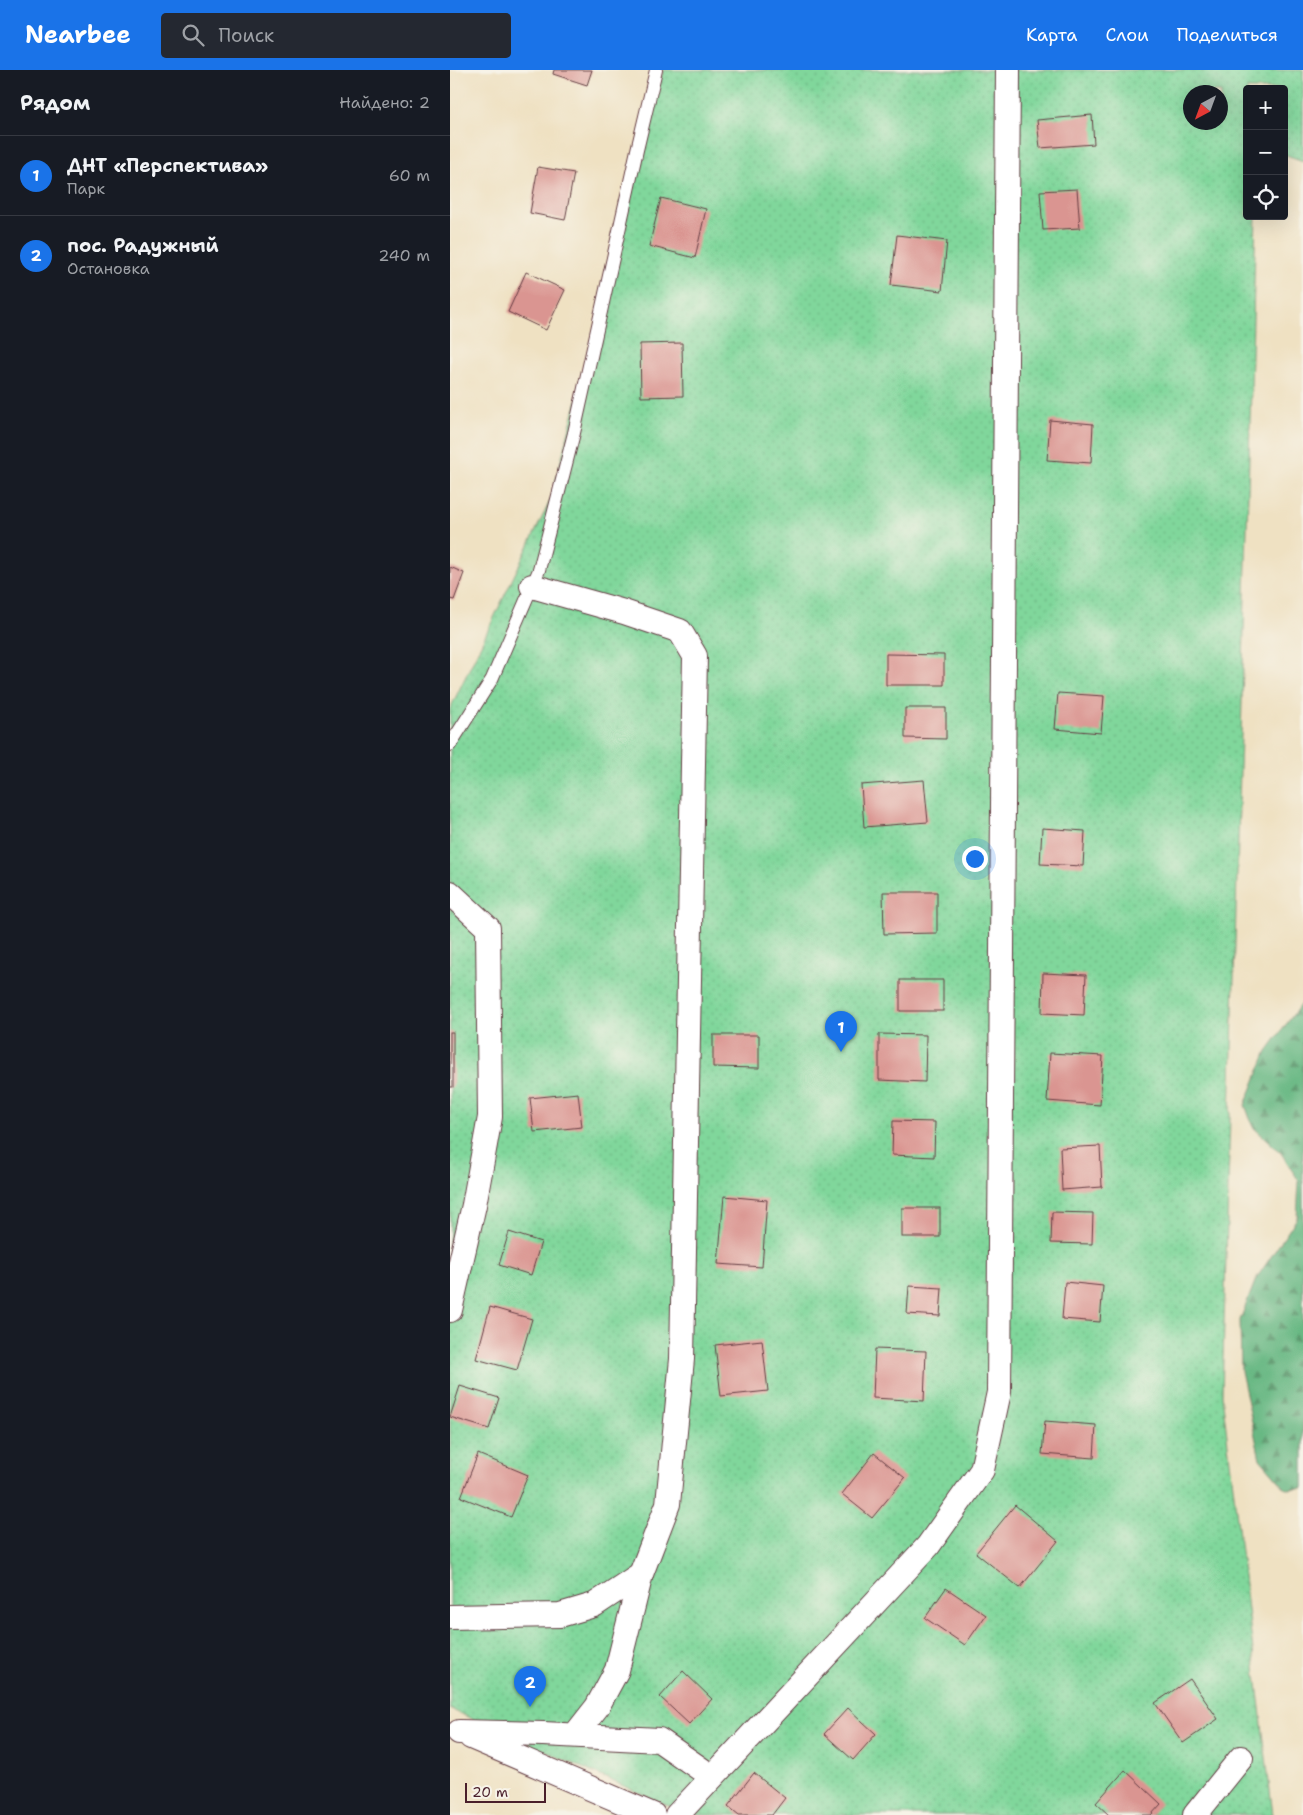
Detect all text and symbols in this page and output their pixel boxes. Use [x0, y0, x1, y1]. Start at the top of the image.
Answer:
search box [161, 13, 511, 58]
text: Nearbee [25, 19, 131, 51]
icon: search [179, 21, 207, 49]
text: Поиск [219, 23, 274, 48]
text: Карта [1026, 23, 1077, 47]
text: Слои [1105, 23, 1149, 47]
text: Поделиться [1177, 23, 1278, 47]
north arrow [1183, 85, 1228, 130]
map controls [1243, 85, 1288, 220]
button: + [1243, 85, 1288, 130]
text: Рядом [20, 89, 90, 117]
text: Найдено: 2 [339, 92, 430, 113]
button: − [1243, 130, 1288, 175]
text: ДНТ «Перспектива» [67, 153, 268, 178]
text: 1 [32, 165, 40, 186]
text: 60 m [389, 165, 430, 186]
button: locate [1243, 175, 1288, 220]
text: Парк [67, 178, 105, 199]
text: пос. Радужный [67, 233, 219, 258]
text: 2 [30, 245, 42, 266]
text: 240 m [378, 245, 430, 266]
text: Остановка [67, 258, 150, 279]
your location [962, 846, 988, 872]
pin: 1 [825, 1011, 857, 1052]
pin: 2 [514, 1666, 546, 1707]
scale bar [465, 1780, 546, 1803]
text: 20 m [472, 1783, 508, 1801]

